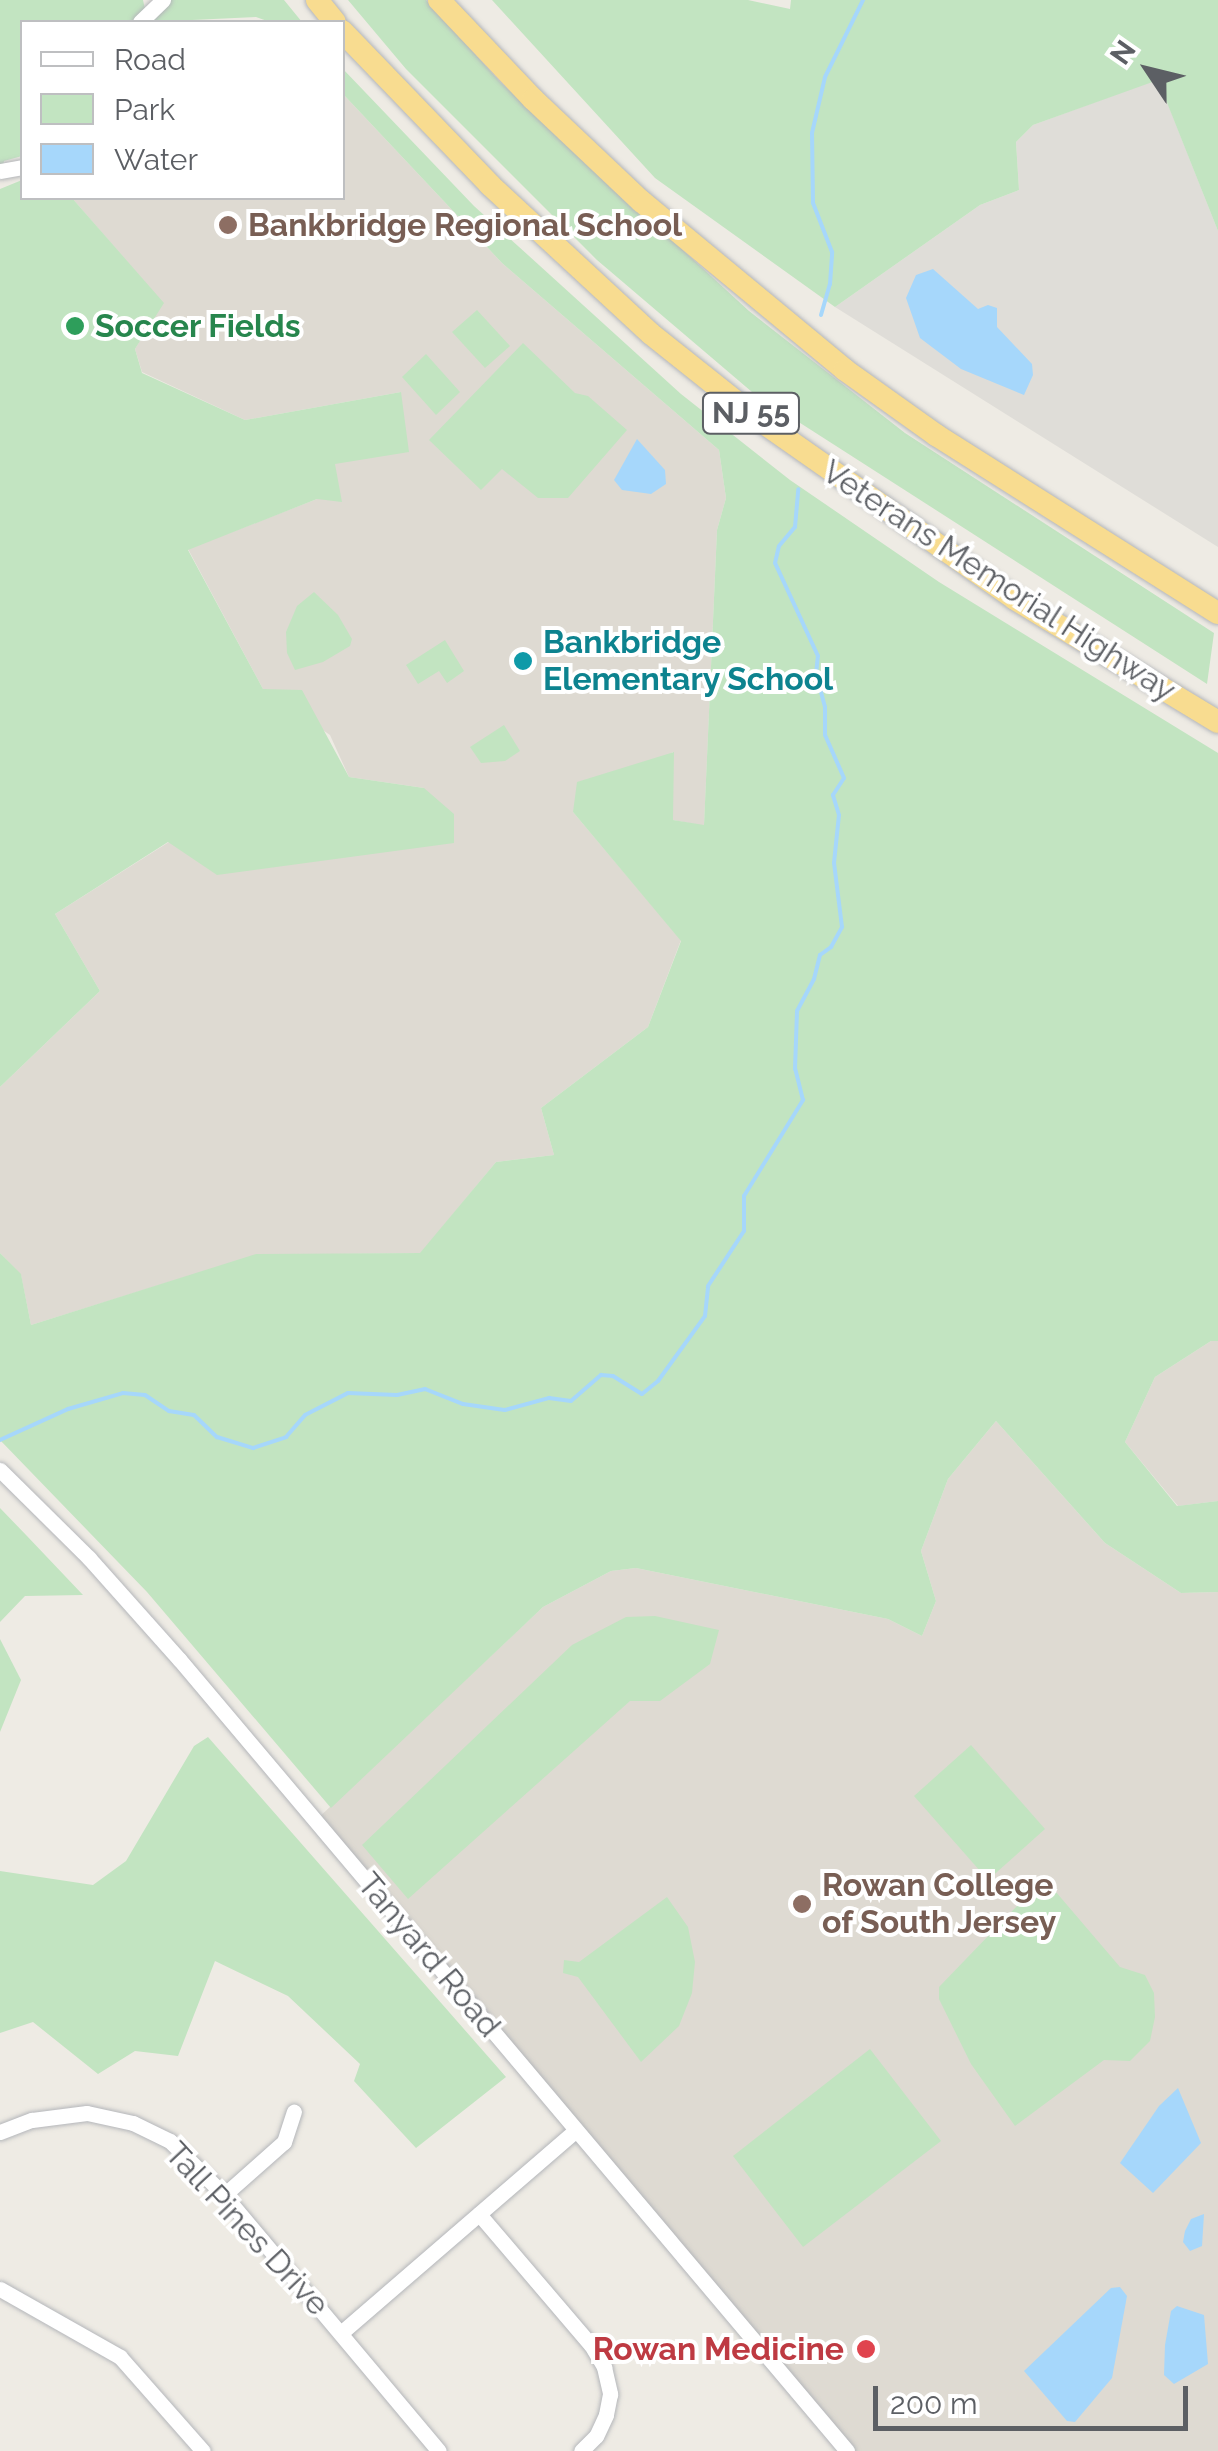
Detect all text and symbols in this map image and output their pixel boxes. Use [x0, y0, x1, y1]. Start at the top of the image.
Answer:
legend [20, 20, 345, 200]
north arrow [1098, 20, 1198, 120]
text: N [1103, 34, 1143, 71]
text: Road [114, 42, 186, 77]
text: Park [114, 92, 175, 127]
text: Water [114, 142, 198, 177]
place label: Bankbridge Regional School [248, 206, 683, 244]
marker: Bankbridge Regional School [217, 214, 239, 236]
place label: Soccer Fields [95, 307, 301, 345]
marker: Soccer Fields [64, 315, 86, 337]
road number: NJ 55 [701, 388, 801, 438]
street label: Veterans Memorial Highway [815, 452, 1183, 710]
place label: Bankbridge Elementary School [543, 624, 834, 699]
marker: Bankbridge Elementary School [512, 650, 534, 672]
street label: Tanyard Road [349, 1865, 509, 2045]
place label: Rowan College of South Jersey [822, 1867, 1058, 1942]
marker: Rowan College of South Jersey [791, 1893, 813, 1915]
street label: Tall Pines Drive [157, 2134, 337, 2324]
place label: Rowan Medicine [593, 2330, 844, 2368]
marker: Rowan Medicine [853, 2336, 879, 2362]
scale bar [878, 2366, 1193, 2428]
text: 200 m [890, 2386, 978, 2421]

